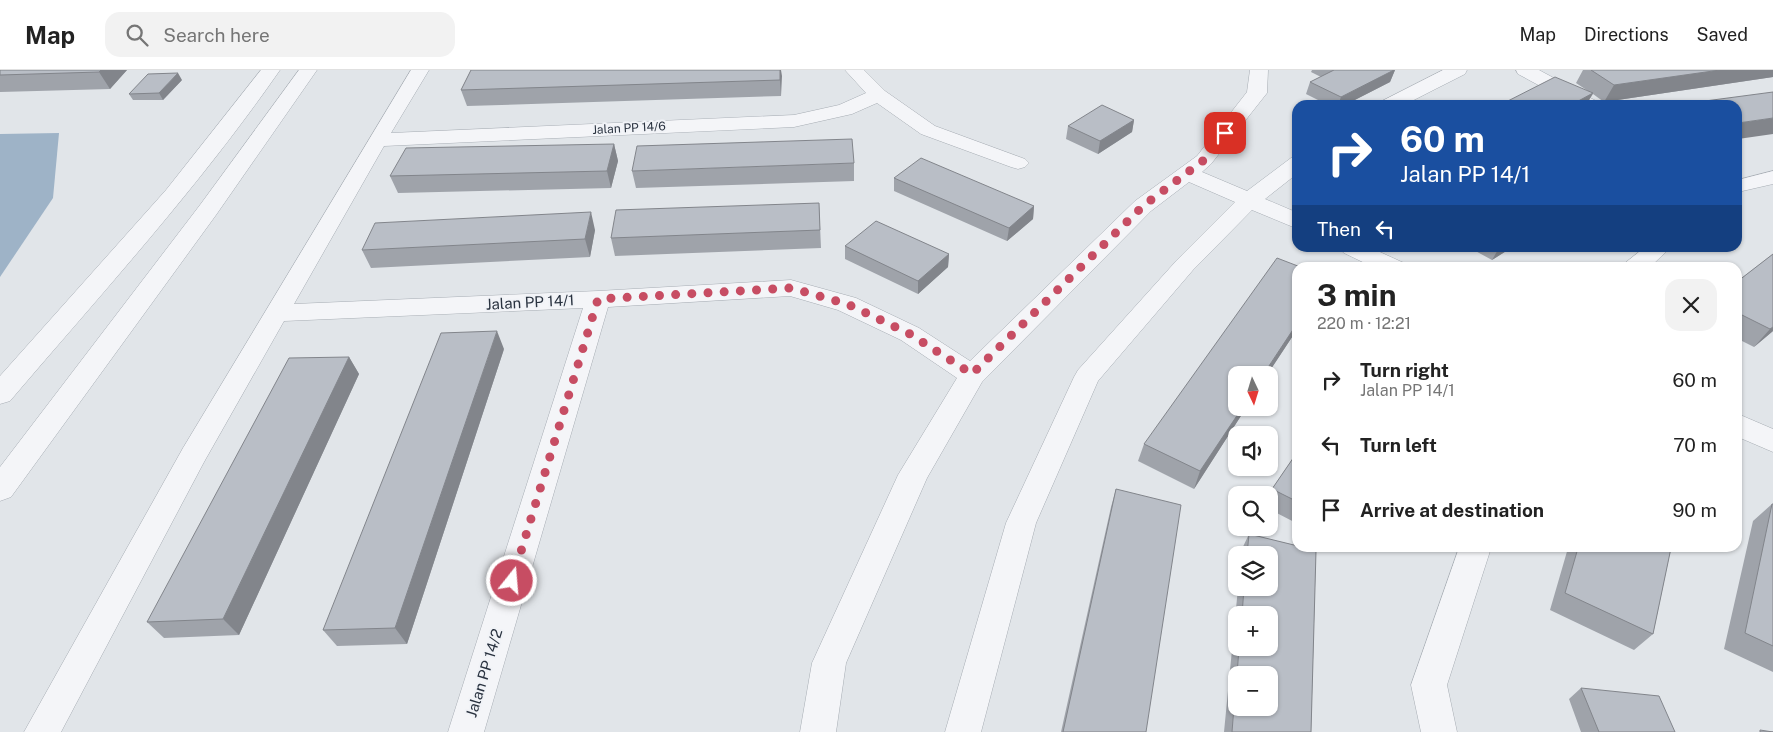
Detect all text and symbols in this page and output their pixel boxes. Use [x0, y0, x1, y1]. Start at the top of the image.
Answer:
search box [105, 12, 455, 57]
text: Map [25, 21, 75, 49]
icon: search [123, 21, 151, 49]
text: Search here [163, 24, 270, 46]
text: Map [1519, 24, 1556, 45]
text: Directions [1584, 24, 1669, 45]
text: Saved [1697, 24, 1748, 45]
pin [1204, 112, 1246, 154]
street label: Jalan PP 14/6 [592, 119, 666, 137]
icon: arrive [1211, 119, 1239, 147]
text: 60 m [1400, 119, 1485, 160]
icon: right [1317, 120, 1382, 185]
text: Jalan PP 14/1 [1400, 161, 1530, 187]
icon: left [1371, 215, 1399, 243]
text: Then [1317, 218, 1361, 240]
text: 3 min [1317, 277, 1396, 313]
button: close [1665, 279, 1717, 331]
street label: Jalan PP 14/1 [485, 291, 575, 313]
text: 220 m · 12:21 [1317, 314, 1411, 333]
text: Turn right [1360, 359, 1449, 381]
north arrow [1228, 366, 1278, 416]
map controls [1228, 366, 1278, 716]
icon: right [1317, 366, 1345, 394]
text: 60 m [1673, 369, 1717, 391]
text: Jalan PP 14/1 [1360, 381, 1455, 400]
button: sound [1228, 426, 1278, 476]
icon: left [1317, 431, 1345, 459]
text: Turn left [1360, 434, 1437, 456]
text: 70 m [1673, 434, 1717, 456]
button: search [1228, 486, 1278, 536]
icon: arrive [1317, 496, 1345, 524]
text: Arrive at destination [1360, 499, 1544, 521]
text: 90 m [1673, 499, 1717, 521]
button: layers [1228, 546, 1278, 596]
position arrow [485, 554, 537, 606]
button: + [1228, 606, 1278, 656]
street label: Jalan PP 14/2 [462, 627, 506, 719]
button: − [1228, 666, 1278, 716]

